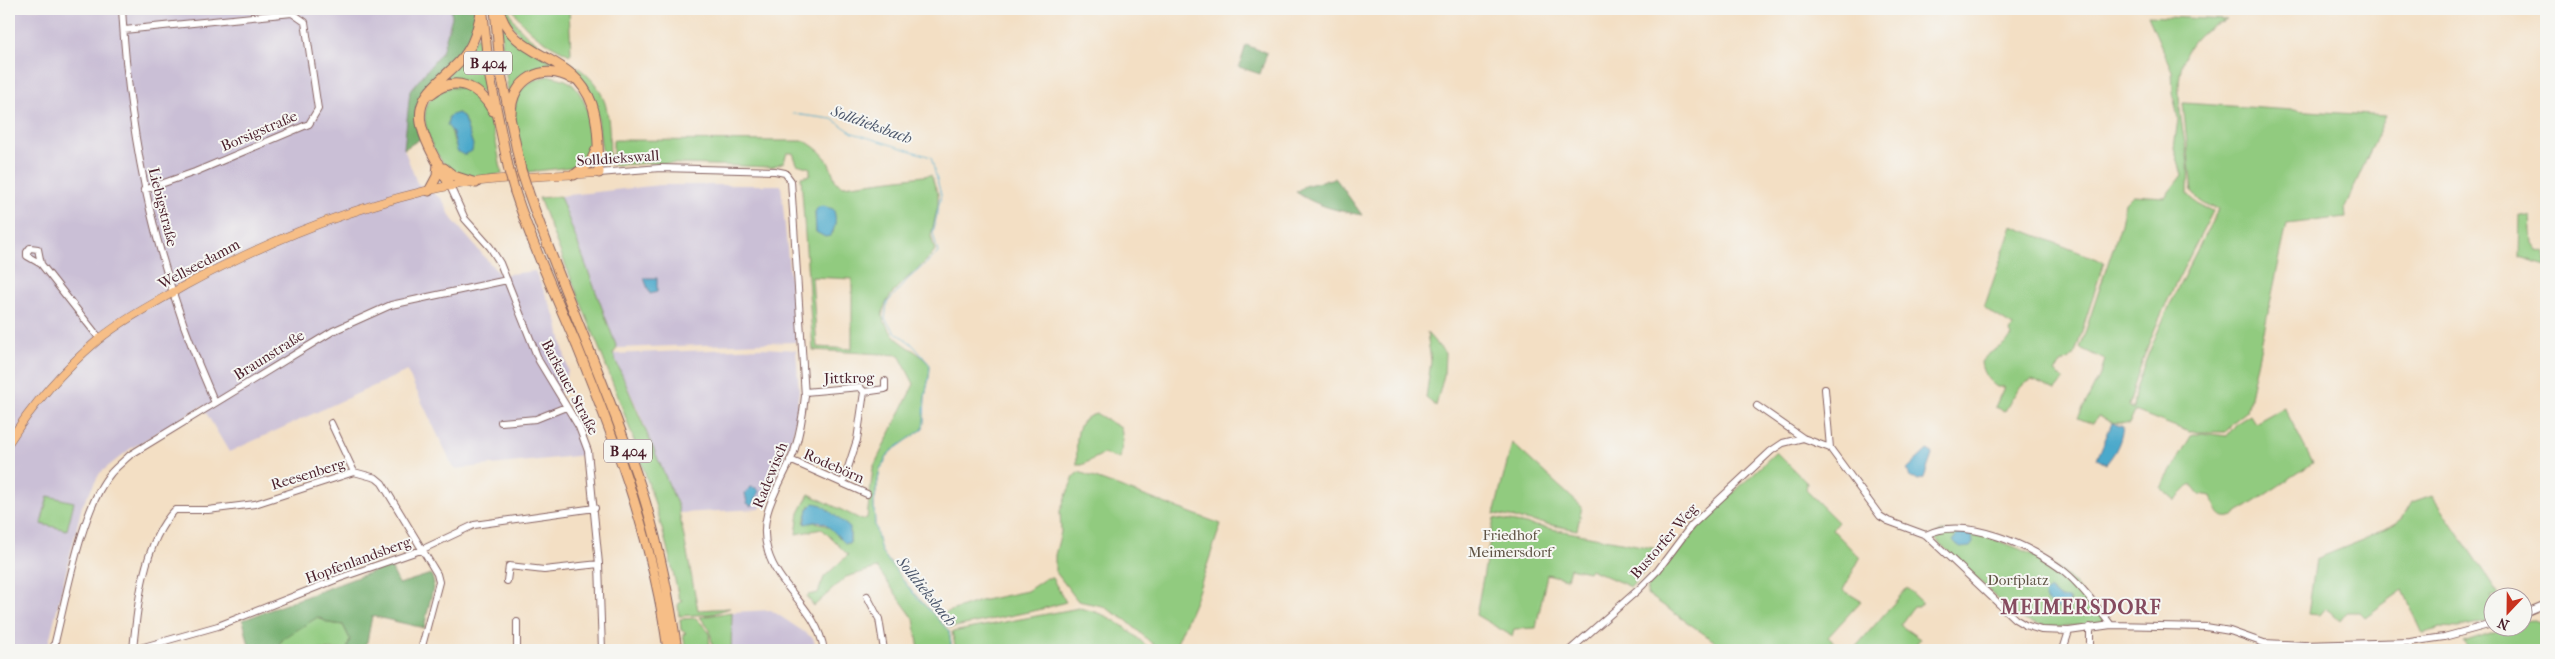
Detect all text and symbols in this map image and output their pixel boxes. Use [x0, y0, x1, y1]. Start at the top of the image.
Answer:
road number: B 404 [464, 52, 512, 74]
water label: Solldieksbach [828, 101, 915, 148]
street label: Borsigstraße [218, 107, 301, 155]
street label: Solldiekswall [576, 146, 660, 170]
street label: Liebigstraße [144, 166, 182, 249]
street label: Wellseedamm [154, 235, 243, 294]
street label: Braunstraße [230, 326, 308, 384]
street label: Barkauer Straße [537, 336, 603, 438]
street label: Jittkrog [823, 369, 875, 387]
street label: Radewisch [749, 439, 792, 511]
road number: B 404 [604, 440, 652, 462]
street label: Rodebörn [801, 445, 867, 487]
street label: Reesenberg [269, 454, 348, 494]
street label: Bustorfer Weg [1626, 499, 1702, 582]
park label: Friedhof Meimersdorf [1468, 526, 1555, 561]
street label: Hopfenlandsberg [303, 532, 414, 587]
water label: Solldieksbach [892, 552, 961, 630]
park label: Dorfplatz [1987, 571, 2049, 589]
north arrow [2482, 586, 2532, 636]
district label: MEIMERSDORF [2000, 596, 2161, 619]
text: N [2495, 614, 2511, 633]

